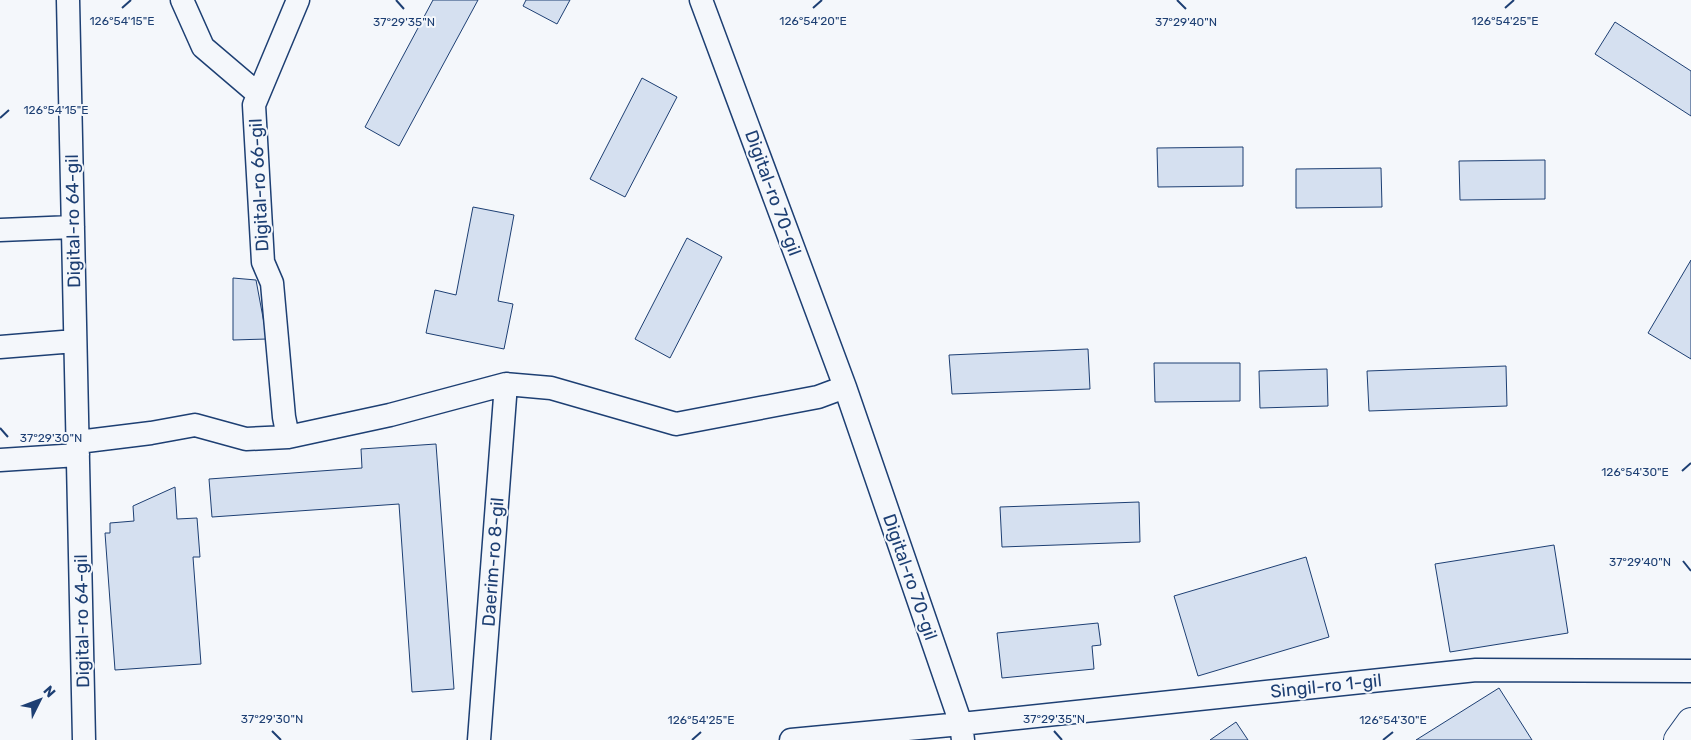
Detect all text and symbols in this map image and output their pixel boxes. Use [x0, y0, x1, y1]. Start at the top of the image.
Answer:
text: 126°54'15"E [89, 14, 155, 28]
text: 126°54'20"E [779, 14, 847, 28]
text: 126°54'25"E [1472, 14, 1538, 28]
text: 37°29'35"N [373, 15, 435, 29]
text: 37°29'40"N [1155, 15, 1217, 29]
text: 126°54'15"E [23, 103, 89, 117]
street label: Digital-ro 66-gil [245, 118, 273, 252]
street label: Digital-ro 70-gil [740, 127, 806, 259]
street label: Digital-ro 64-gil [61, 154, 85, 288]
text: 37°29'30"N [20, 431, 82, 445]
text: 126°54'30"E [1601, 465, 1669, 479]
street label: Daerim-ro 8-gil [478, 497, 508, 627]
street label: Digital-ro 70-gil [878, 511, 942, 643]
street label: Digital-ro 64-gil [70, 554, 94, 688]
text: 37°29'40"N [1609, 555, 1671, 569]
street label: Singil-ro 1-gil [1269, 669, 1383, 703]
north arrow [15, 675, 65, 725]
text: N [40, 682, 59, 701]
text: 37°29'30"N [241, 712, 303, 726]
text: 37°29'35"N [1023, 712, 1085, 726]
text: 126°54'25"E [668, 713, 734, 727]
text: 126°54'30"E [1359, 713, 1427, 727]

